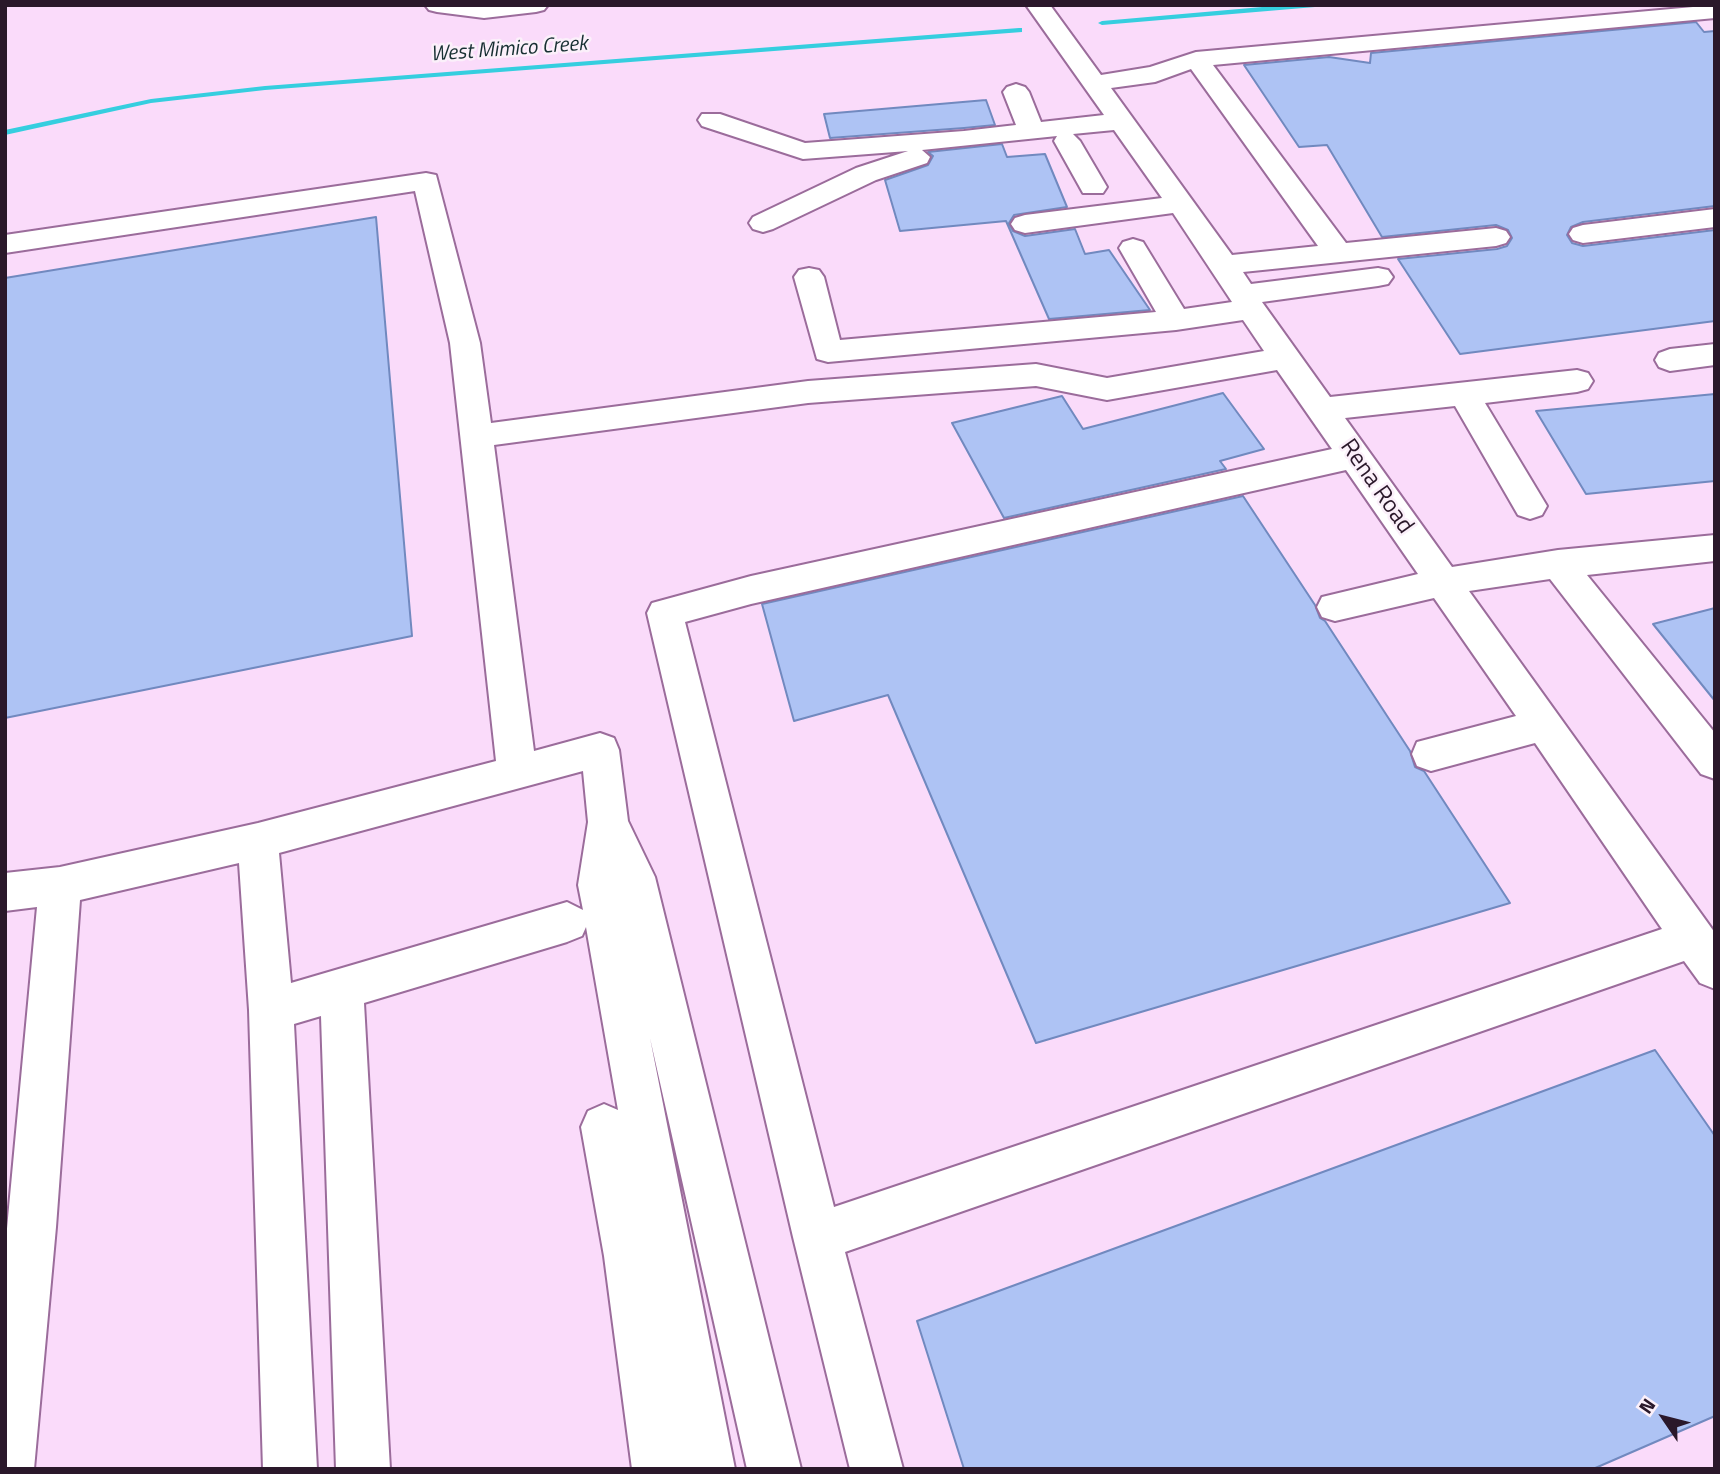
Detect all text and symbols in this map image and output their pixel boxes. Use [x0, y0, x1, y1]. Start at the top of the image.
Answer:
water label: West Mimico Creek [430, 32, 588, 68]
street label: Rena Road [1333, 434, 1419, 540]
north arrow [1629, 1383, 1699, 1453]
text: N [1631, 1392, 1662, 1419]

